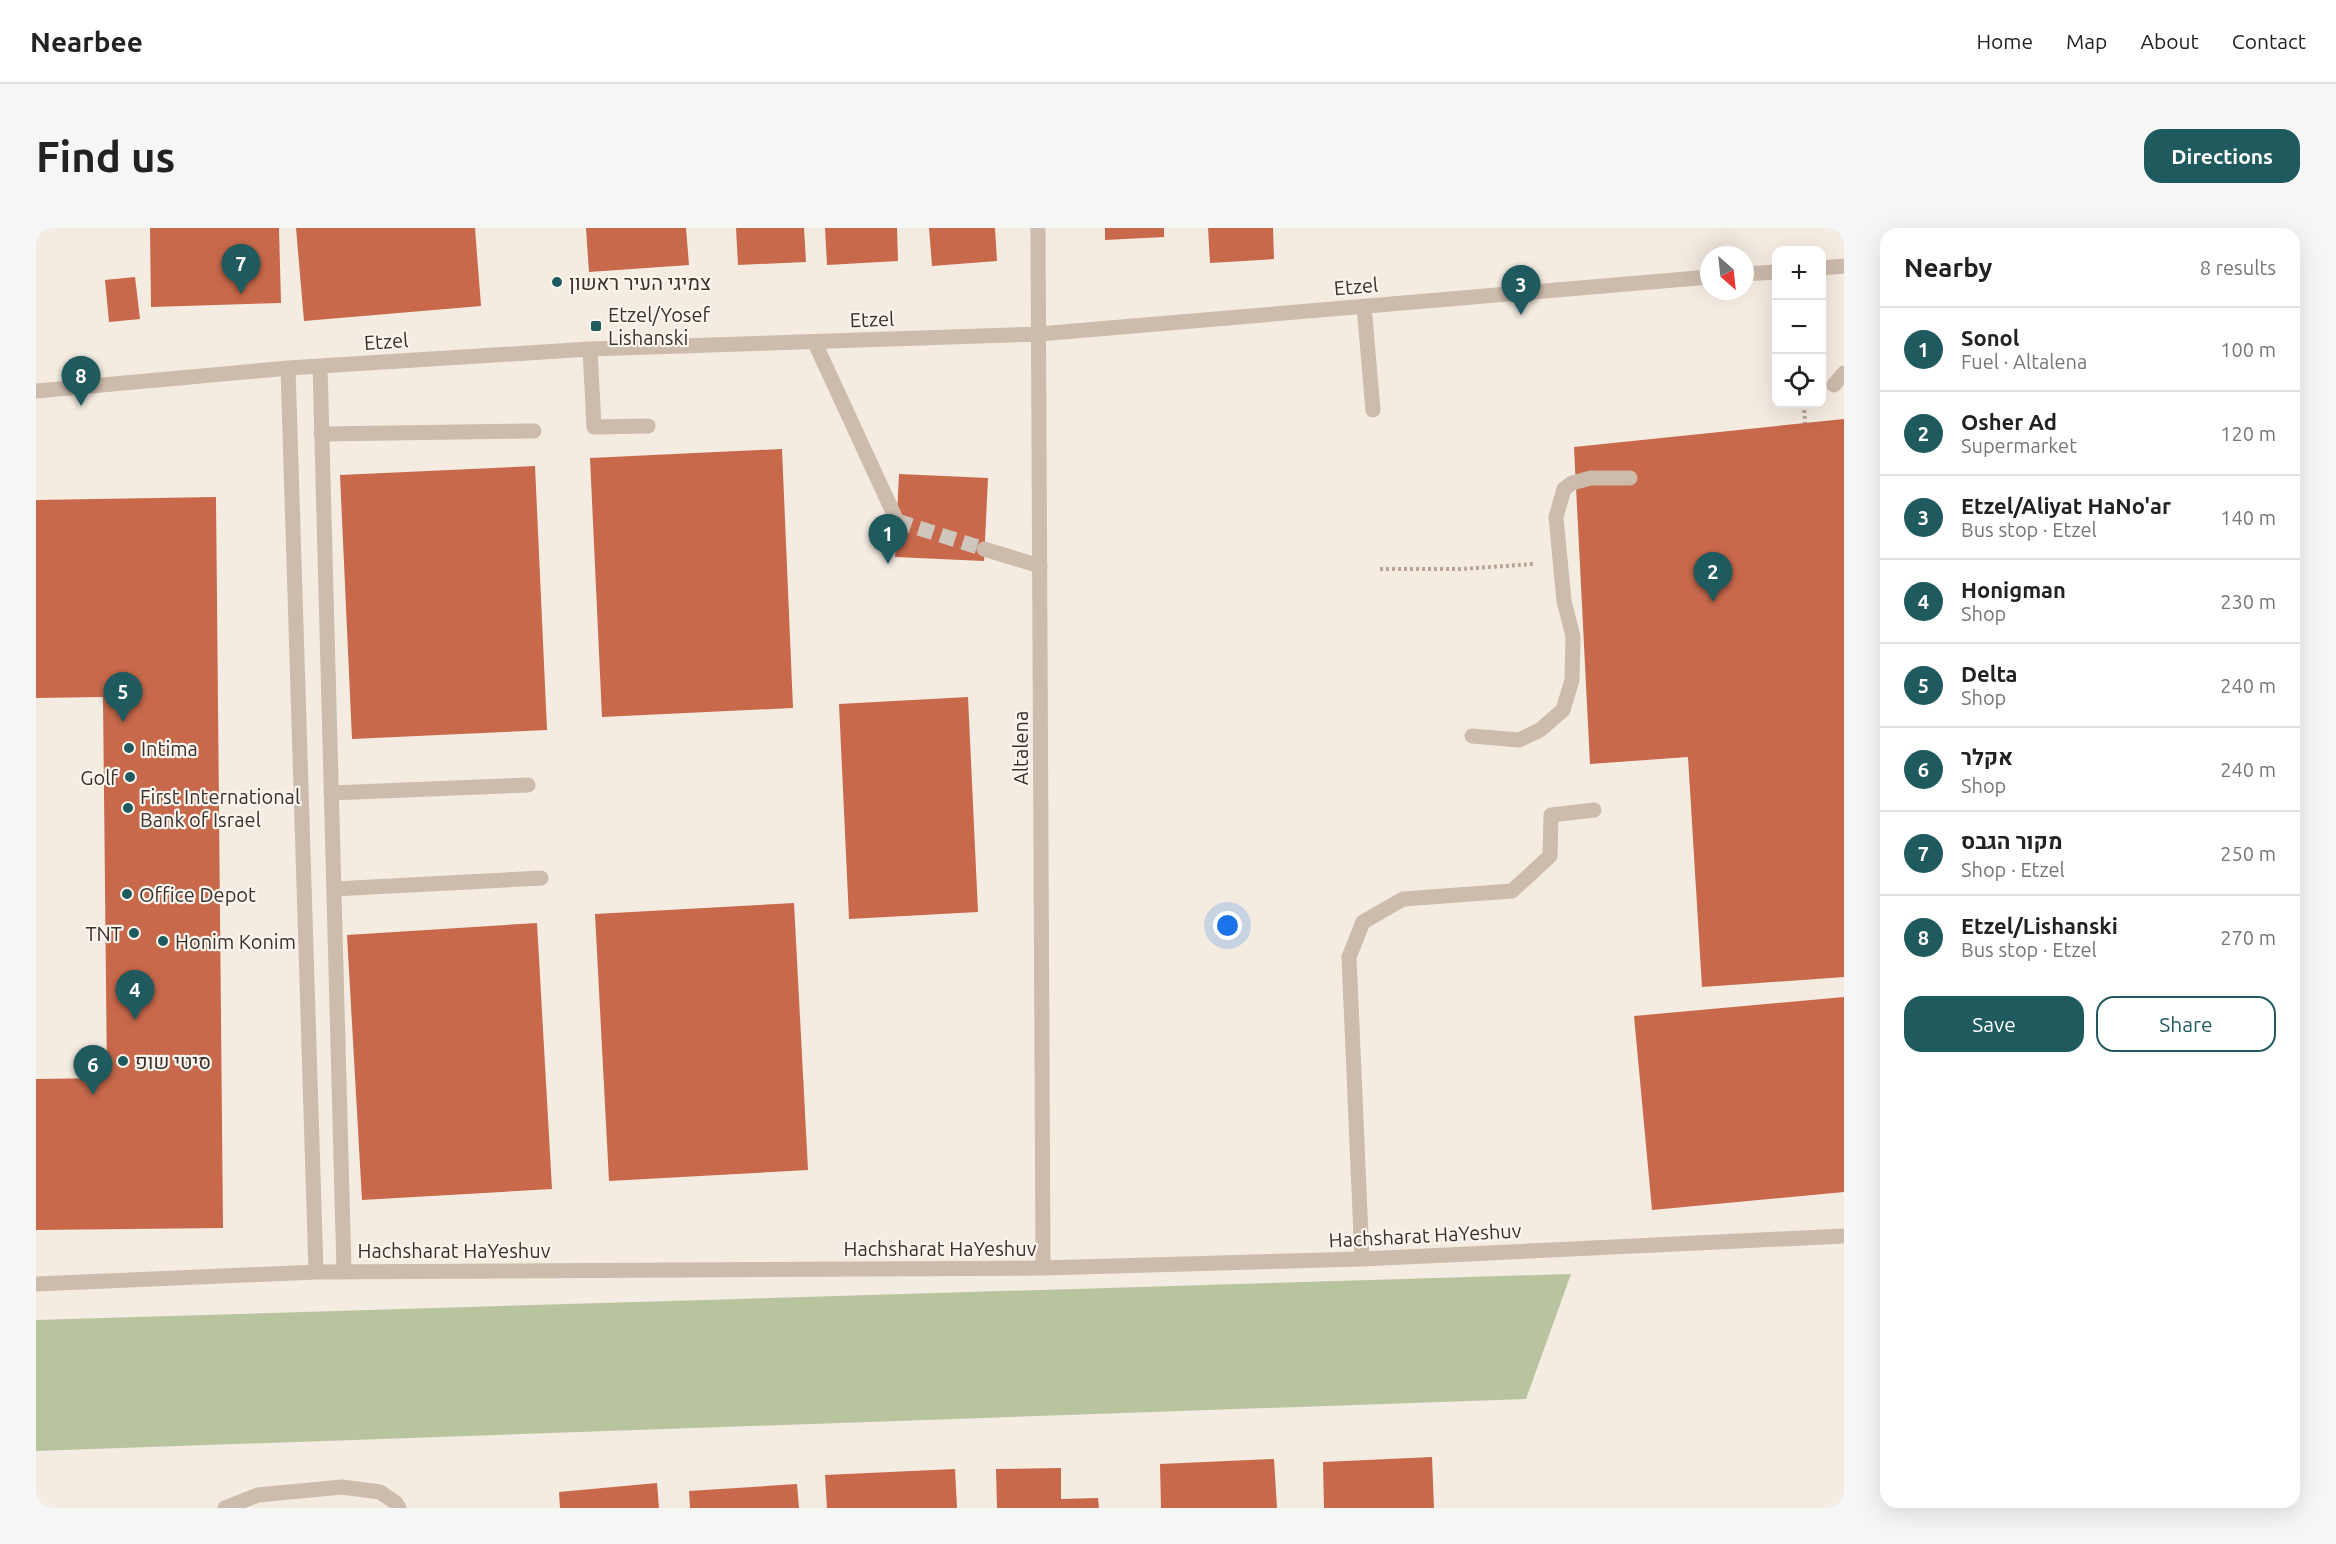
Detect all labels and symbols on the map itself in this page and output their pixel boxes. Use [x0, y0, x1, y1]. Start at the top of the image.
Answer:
pin: 7 [222, 244, 260, 294]
north arrow [1700, 246, 1754, 300]
pin: 3 [1502, 266, 1540, 315]
place label: צמיגי העיר ראשון [569, 271, 711, 294]
street label: Etzel [1333, 273, 1379, 299]
marker: צמיגי העיר ראשון [550, 275, 564, 289]
place label: Etzel/Yosef Lishanski [608, 303, 711, 349]
street label: Etzel [849, 307, 895, 331]
marker: Etzel/Yosef Lishanski [589, 319, 603, 333]
street label: Etzel [363, 328, 409, 354]
pin: 8 [62, 356, 100, 406]
pin: 1 [868, 514, 908, 564]
pin: 2 [1694, 552, 1732, 602]
pin: 5 [104, 672, 142, 722]
street label: Altalena [1009, 711, 1032, 785]
place label: Intima [141, 737, 198, 760]
marker: Intima [122, 741, 136, 755]
place label: Golf [80, 766, 118, 789]
marker: Golf [123, 770, 137, 784]
place label: First International Bank of Israel [140, 785, 300, 831]
marker: First International Bank of Israel [121, 801, 135, 815]
place label: Office Depot [139, 883, 256, 906]
marker: Office Depot [120, 887, 134, 901]
your location [1213, 911, 1242, 940]
place label: TNT [85, 922, 122, 945]
marker: TNT [127, 926, 141, 940]
place label: Honim Konim [175, 930, 296, 953]
marker: Honim Konim [156, 934, 170, 948]
pin: 4 [116, 970, 154, 1020]
pin: 6 [74, 1046, 112, 1095]
place label: סיטי שופ [135, 1050, 211, 1073]
marker: סיטי שופ [116, 1054, 130, 1068]
street label: Hachsharat HaYeshuv [1328, 1218, 1522, 1252]
street label: Hachsharat HaYeshuv [844, 1237, 1037, 1260]
street label: Hachsharat HaYeshuv [358, 1239, 551, 1262]

